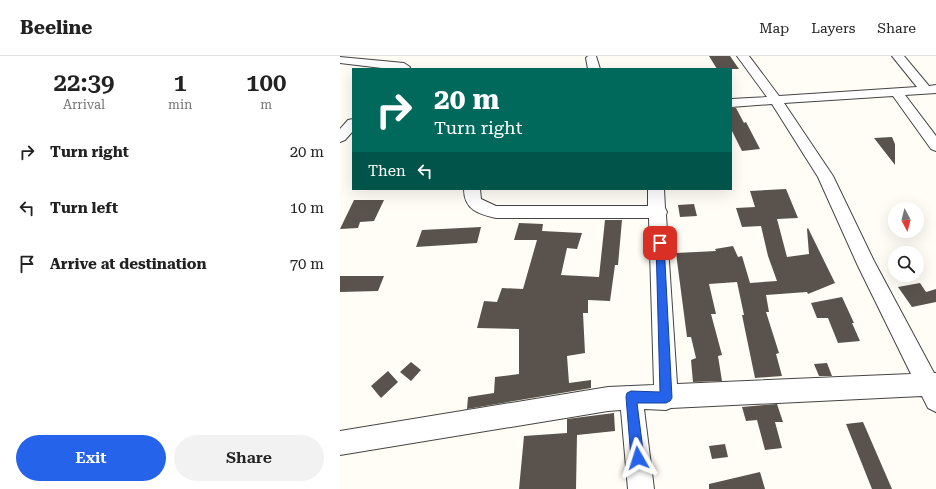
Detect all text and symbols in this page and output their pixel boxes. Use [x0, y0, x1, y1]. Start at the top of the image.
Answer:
text: Beeline [20, 16, 93, 39]
text: Map [759, 20, 789, 36]
text: Layers [811, 20, 855, 36]
text: Share [877, 20, 916, 36]
text: 22:39 [54, 69, 114, 97]
text: 1 [174, 69, 187, 97]
text: 100 [246, 69, 286, 97]
text: 20 m [434, 83, 499, 116]
icon: right [368, 84, 420, 136]
text: Arrival [63, 97, 105, 112]
text: min [168, 97, 192, 112]
text: m [260, 97, 272, 112]
text: Turn right [434, 117, 522, 138]
icon: right [16, 141, 38, 163]
text: Turn right [50, 143, 129, 161]
text: 20 m [290, 143, 324, 161]
icon: left [414, 160, 436, 182]
text: Then [368, 162, 406, 180]
icon: left [16, 197, 38, 219]
text: Turn left [50, 199, 118, 217]
text: 10 m [290, 199, 324, 217]
north arrow [888, 202, 924, 238]
map controls [888, 202, 924, 282]
pin [643, 226, 677, 260]
icon: arrive [649, 232, 671, 254]
button: search [888, 246, 924, 282]
icon: arrive [16, 253, 38, 275]
text: Arrive at destination [50, 255, 206, 273]
text: 70 m [290, 255, 324, 273]
button: Exit [16, 435, 166, 481]
button: Share [174, 435, 324, 481]
position arrow [617, 437, 659, 479]

